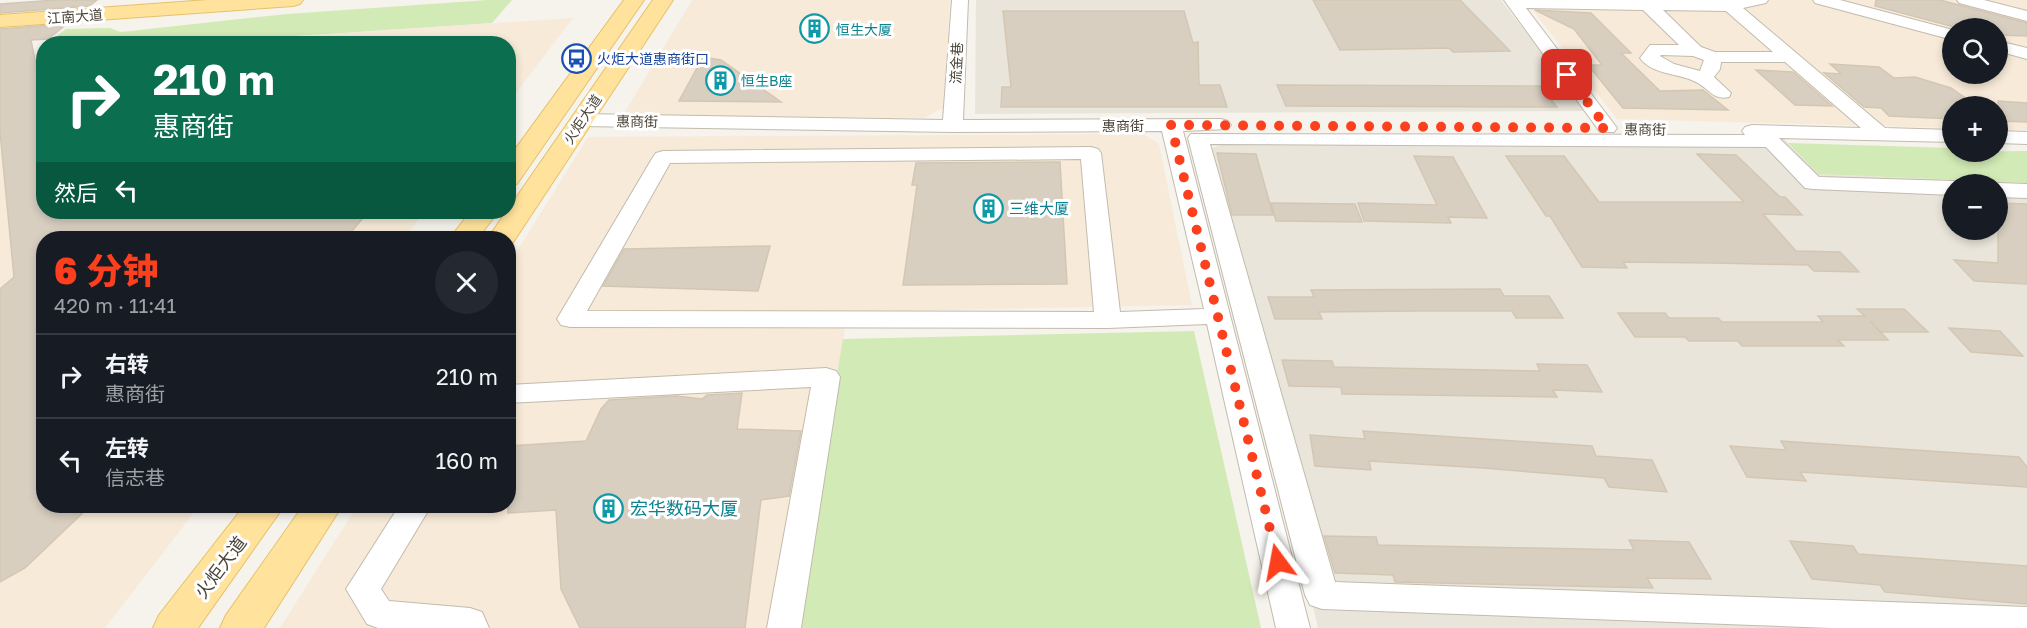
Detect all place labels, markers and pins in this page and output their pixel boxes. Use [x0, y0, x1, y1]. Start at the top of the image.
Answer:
building icon: 恒生大厦 [799, 13, 831, 45]
place label: 恒生大厦 [836, 21, 892, 38]
bus stop icon: 火炬大道惠商街口 [560, 42, 592, 74]
pin [1541, 49, 1592, 100]
place label: 火炬大道惠商街口 [597, 50, 709, 67]
building icon: 恒生B座 [704, 64, 736, 96]
place label: 恒生B座 [741, 72, 792, 89]
building icon: 三维大厦 [972, 192, 1004, 224]
place label: 三维大厦 [1009, 199, 1069, 217]
building icon: 宏华数码大厦 [593, 492, 625, 524]
place label: 宏华数码大厦 [630, 497, 738, 519]

